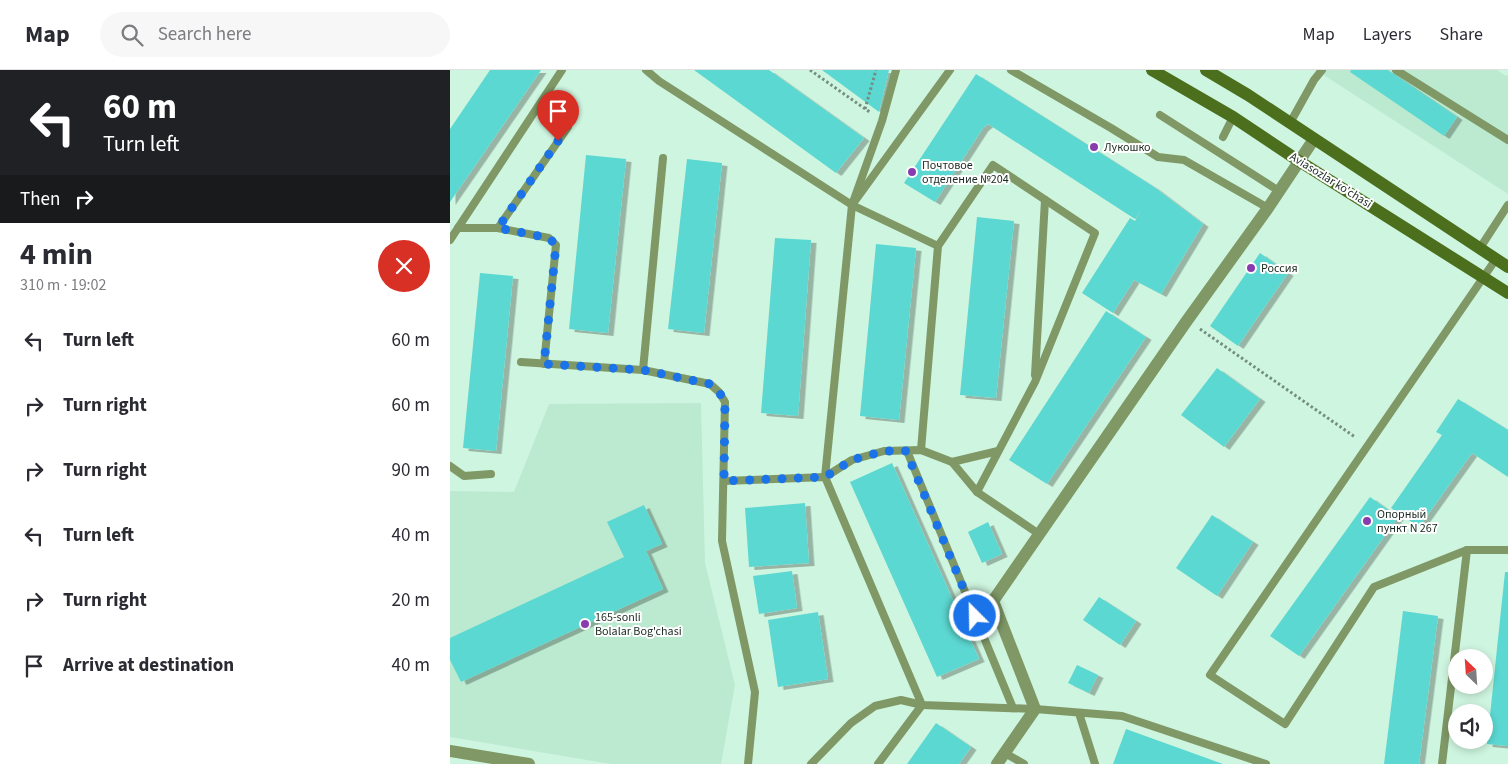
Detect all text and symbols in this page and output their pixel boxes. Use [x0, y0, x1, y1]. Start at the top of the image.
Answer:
search box [100, 12, 450, 57]
text: Map [25, 17, 70, 52]
icon: search [118, 21, 146, 49]
text: Search here [158, 21, 251, 48]
text: Map [1303, 22, 1335, 47]
text: Layers [1363, 22, 1412, 47]
text: Share [1440, 22, 1483, 47]
text: 60 m [103, 82, 177, 132]
icon: left [20, 90, 85, 155]
pin [537, 90, 579, 141]
icon: arrive [544, 97, 572, 125]
text: Turn left [103, 128, 179, 160]
place label: Лукошко [1104, 139, 1151, 156]
marker: Лукошко [1088, 141, 1100, 153]
street label: Aviasozlar ko'chasi [1286, 148, 1375, 213]
place label: Почтовое отделение №204 [922, 157, 1009, 188]
marker: Почтовое отделение №204 [906, 166, 918, 178]
icon: right [70, 185, 98, 213]
text: Then [20, 186, 60, 213]
text: 4 min [20, 233, 93, 276]
button: close [378, 240, 430, 292]
place label: Россия [1261, 260, 1298, 277]
marker: Россия [1245, 262, 1257, 274]
text: 310 m · 19:02 [20, 274, 107, 296]
icon: left [20, 327, 48, 355]
text: Turn left [63, 327, 134, 354]
text: 60 m [392, 327, 430, 354]
icon: right [20, 392, 48, 420]
text: Turn right [63, 392, 147, 419]
text: 60 m [392, 392, 430, 419]
icon: right [20, 457, 48, 485]
text: Turn right [63, 457, 147, 484]
text: 90 m [392, 457, 430, 484]
place label: Опорный пункт N 267 [1377, 506, 1438, 537]
marker: Опорный пункт N 267 [1361, 515, 1373, 527]
icon: left [20, 522, 48, 550]
text: Turn left [63, 522, 134, 549]
text: 40 m [392, 522, 430, 549]
icon: right [20, 587, 48, 615]
text: Turn right [63, 587, 147, 614]
text: 20 m [392, 587, 430, 614]
position arrow [948, 589, 1000, 641]
place label: 165-sonli Bolalar Bog'chasi [595, 609, 682, 640]
marker: 165-sonli Bolalar Bog'chasi [579, 618, 591, 630]
north arrow [1448, 649, 1492, 694]
map controls [1448, 649, 1493, 749]
icon: arrive [20, 652, 48, 680]
text: Arrive at destination [63, 652, 234, 679]
text: 40 m [392, 652, 430, 679]
button: sound [1448, 704, 1493, 749]

